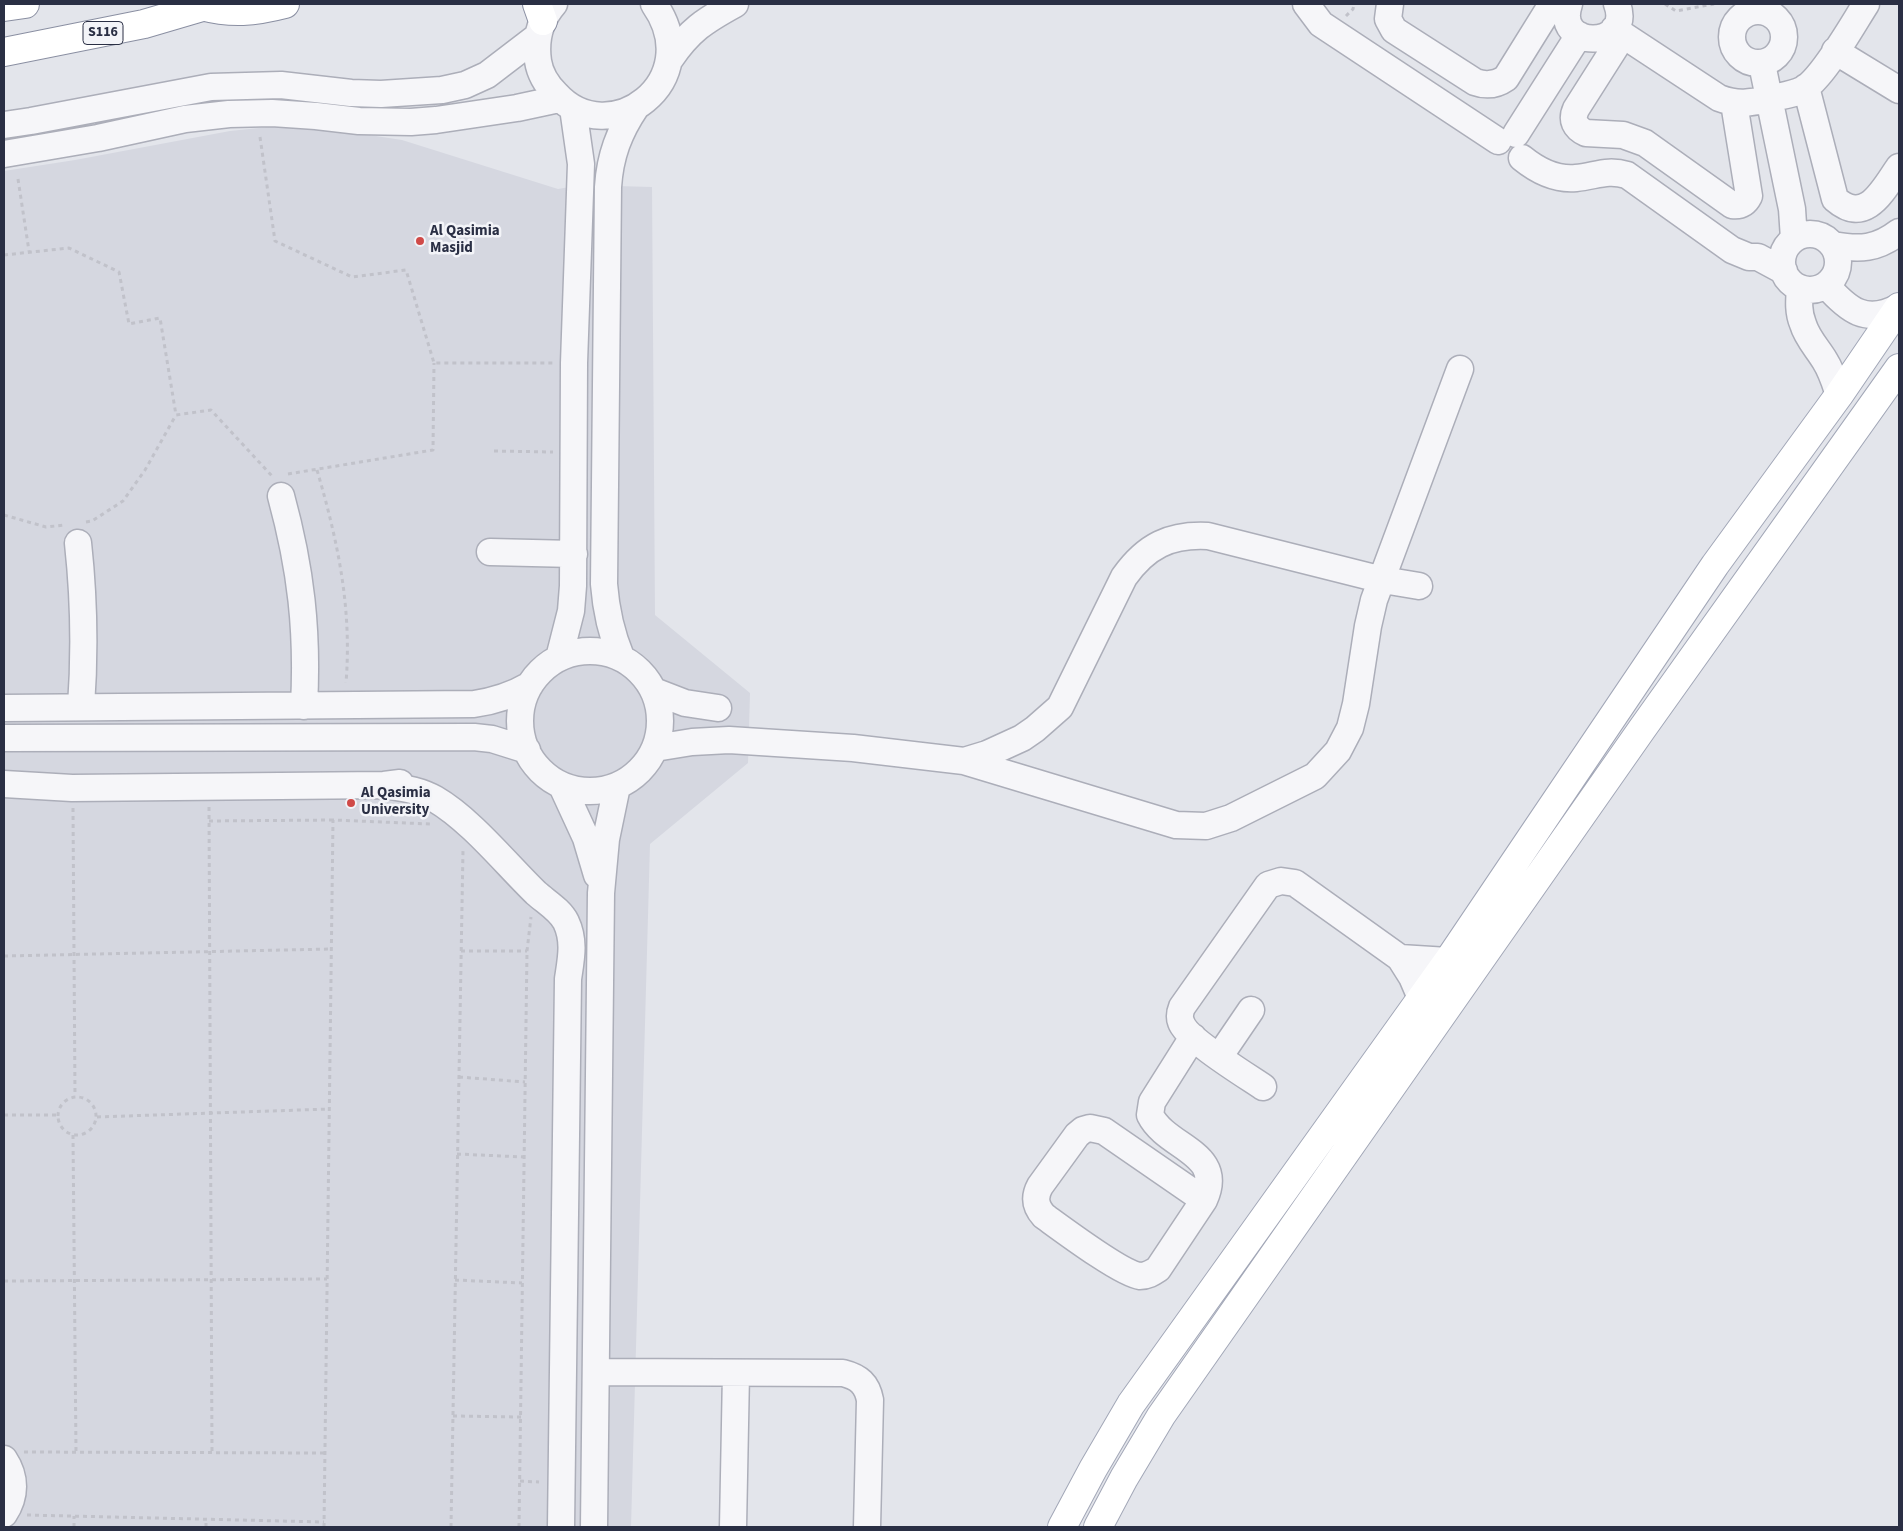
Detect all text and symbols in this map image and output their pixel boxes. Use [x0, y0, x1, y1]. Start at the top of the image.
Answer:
road number: S116 [83, 22, 123, 44]
place label: Al Qasimia Masjid [430, 223, 500, 258]
marker: Al Qasimia Masjid [414, 235, 426, 247]
place label: Al Qasimia University [361, 785, 431, 820]
marker: Al Qasimia University [345, 797, 357, 809]

